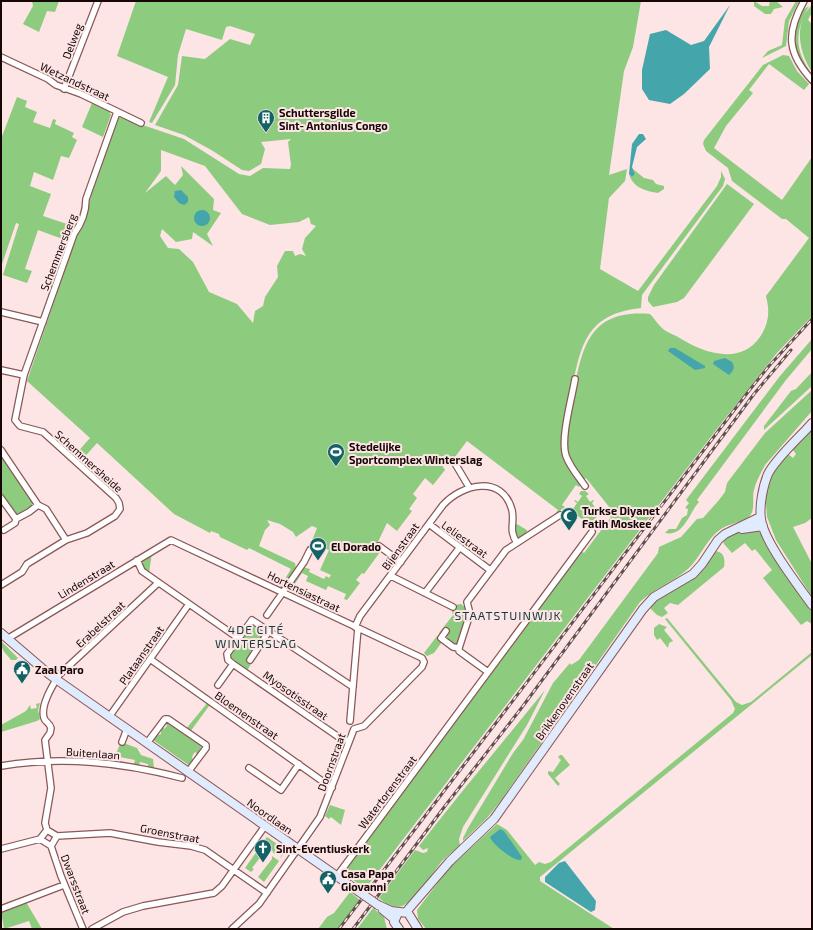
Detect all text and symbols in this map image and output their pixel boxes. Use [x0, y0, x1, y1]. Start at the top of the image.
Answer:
street label: Delweg [59, 21, 85, 61]
street label: Wetzandstraat [38, 59, 112, 103]
place label: Schuttersgilde Sint- Antonius Congo [279, 106, 388, 132]
building icon: Schuttersgilde Sint- Antonius Congo [256, 108, 276, 133]
street label: Schemmersberg [37, 212, 79, 292]
street label: Schemmersheide [53, 427, 125, 495]
place label: Stedelijke Sportcomplex Winterslag [349, 440, 483, 466]
sports icon: Stedelijke Sportcomplex Winterslag [326, 442, 346, 467]
place label: Turkse Diyanet Fatih Moskee [582, 504, 660, 530]
mosque icon: Turkse Diyanet Fatih Moskee [559, 506, 579, 531]
street label: Leliestraat [439, 518, 491, 560]
street label: Bijenstraat [379, 520, 422, 573]
sports icon: El Dorado [308, 536, 328, 561]
place label: El Dorado [331, 540, 382, 553]
street label: Lindenstraat [55, 557, 117, 601]
street label: Hortensiastraat [266, 568, 342, 614]
street label: Erabelstraat [73, 598, 127, 650]
district label: STAATSTUINWIJK [454, 608, 562, 622]
district label: 4DE CITÉ WINTERSLAG [215, 622, 297, 650]
street label: Plataanstraat [116, 623, 166, 687]
public building icon: Zaal Paro [12, 659, 32, 684]
street label: Brikkenovenstraat [532, 660, 596, 742]
place label: Zaal Paro [35, 663, 84, 676]
street label: Myosotisstraat [261, 668, 331, 722]
street label: Bloemenstraat [213, 688, 281, 742]
street label: Doornstraat [314, 731, 348, 793]
street label: Buitenlaan [66, 745, 120, 761]
street label: Watertorenstraat [355, 753, 419, 831]
street label: Noordlaan [245, 796, 295, 836]
street label: Groenstraat [139, 821, 201, 845]
church icon: Sint-Eventiuskerk [253, 838, 273, 863]
place label: Sint-Eventiuskerk [276, 842, 370, 855]
street label: Dwarsstraat [59, 852, 93, 916]
place label: Casa Papa Giovanni [341, 867, 394, 893]
public building icon: Casa Papa Giovanni [318, 869, 338, 894]

